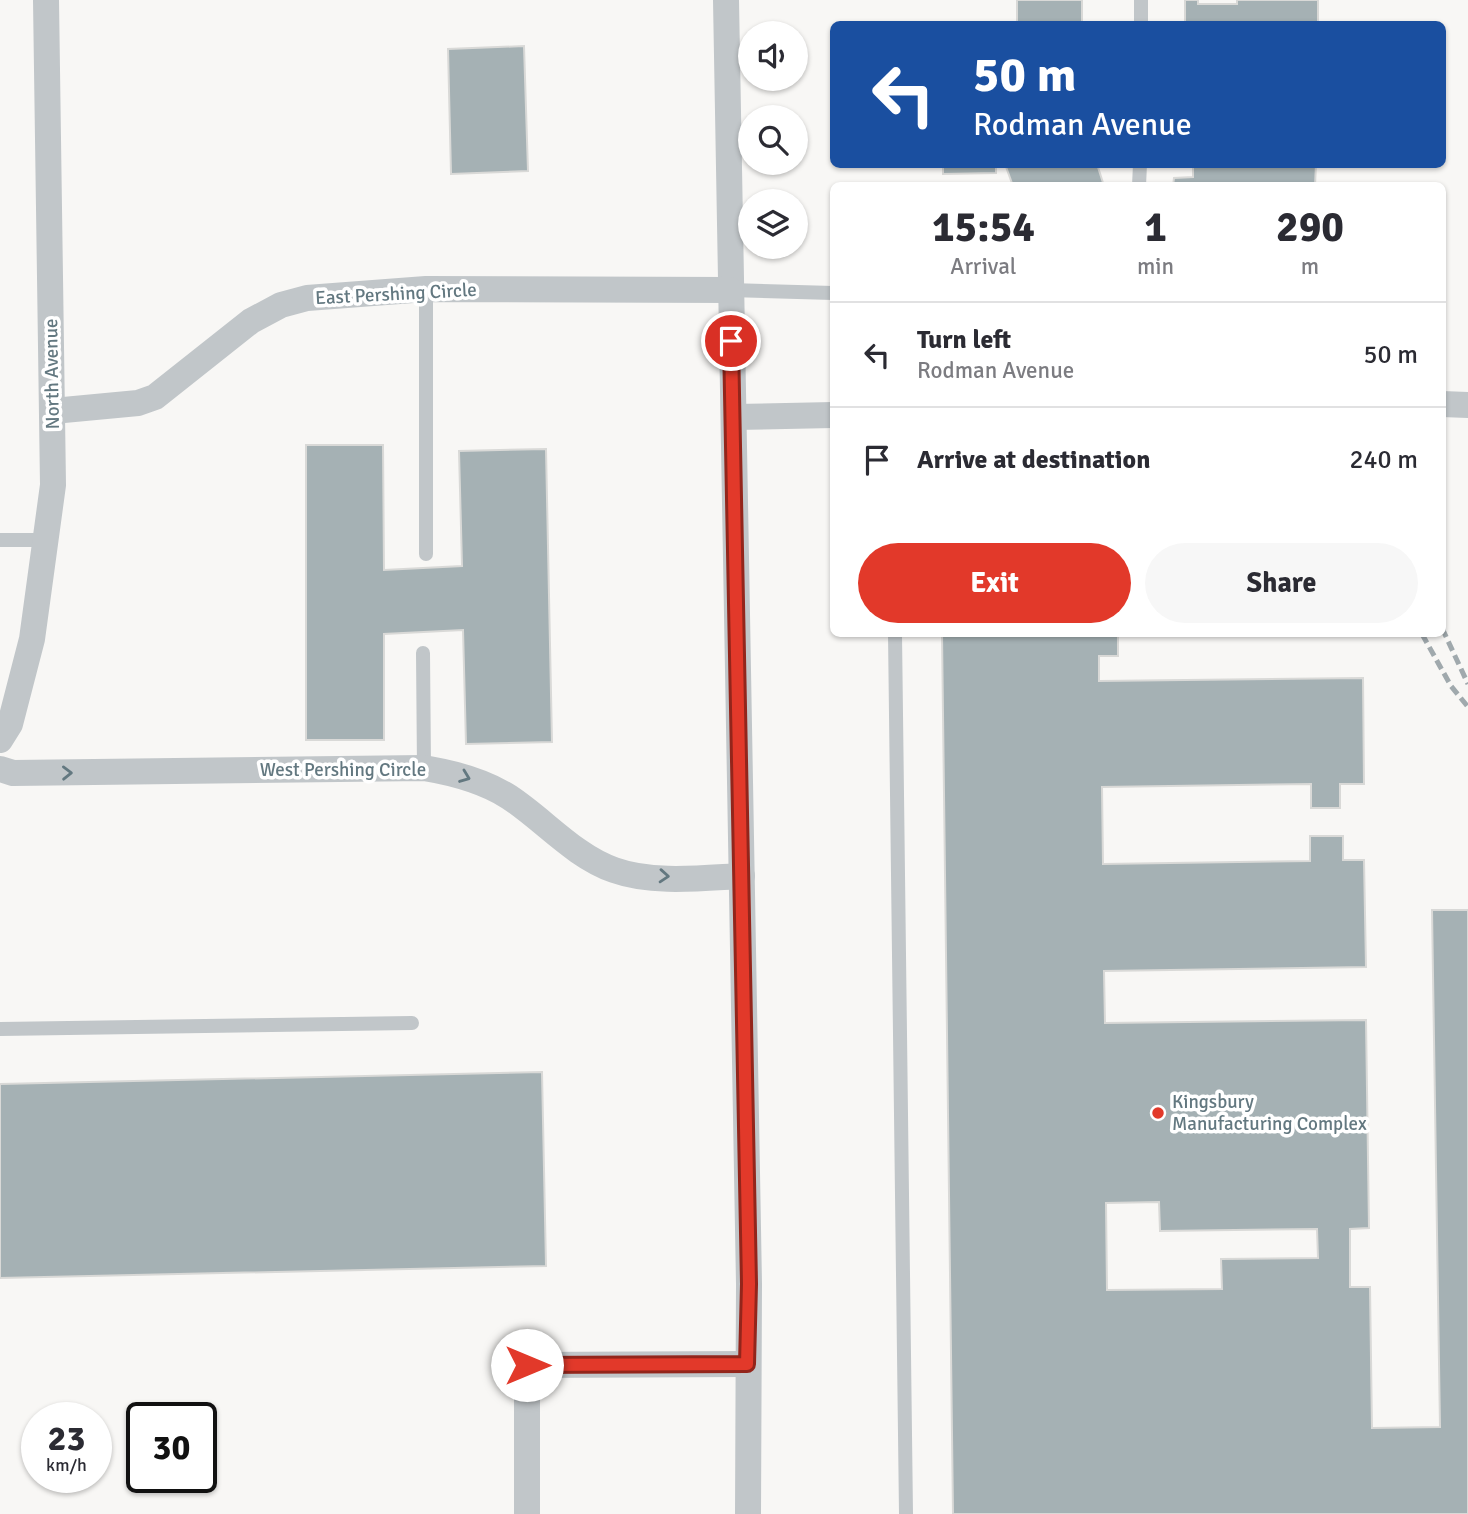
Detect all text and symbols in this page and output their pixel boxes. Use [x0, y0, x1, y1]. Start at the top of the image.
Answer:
map controls [738, 21, 808, 259]
button: sound [738, 21, 808, 91]
text: 50 m [973, 45, 1076, 105]
icon: left [858, 49, 949, 140]
button: search [738, 105, 808, 175]
text: Rodman Avenue [973, 105, 1192, 144]
button: layers [738, 189, 808, 259]
text: 15:54 [932, 202, 1035, 253]
text: 1 [1144, 202, 1167, 253]
text: 290 [1276, 202, 1344, 253]
text: Arrival [950, 252, 1017, 281]
text: min [1137, 252, 1174, 281]
text: m [1301, 252, 1319, 281]
street label: East Pershing Circle [315, 278, 477, 310]
pin [701, 311, 761, 371]
street label: North Avenue [39, 318, 65, 430]
icon: arrive [712, 322, 750, 360]
text: Turn left [917, 324, 1011, 356]
icon: left [858, 336, 896, 374]
text: 50 m [1363, 339, 1418, 371]
text: Rodman Avenue [917, 356, 1074, 385]
icon: arrive [858, 441, 896, 479]
text: Arrive at destination [917, 444, 1150, 476]
text: 240 m [1349, 444, 1418, 476]
button: Exit [858, 543, 1131, 623]
button: Share [1145, 543, 1418, 623]
street label: West Pershing Circle [260, 758, 426, 782]
one-way arrow [62, 765, 73, 780]
one-way arrow [459, 769, 471, 783]
one-way arrow [659, 869, 670, 884]
place label: Kingsbury Manufacturing Complex [1172, 1090, 1367, 1136]
marker: Kingsbury Manufacturing Complex [1150, 1105, 1166, 1121]
position arrow [490, 1328, 564, 1402]
speed limit sign: 30 [126, 1402, 217, 1493]
text: 23 [48, 1417, 85, 1460]
text: km/h [46, 1454, 87, 1476]

